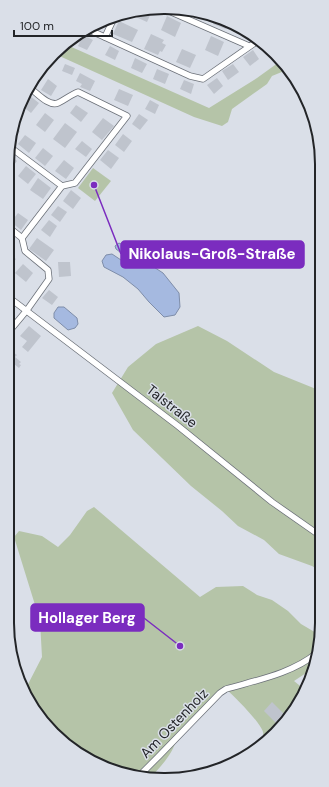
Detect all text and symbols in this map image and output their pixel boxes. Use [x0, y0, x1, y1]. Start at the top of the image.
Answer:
scale bar [14, 12, 112, 38]
text: 100 m [20, 18, 54, 34]
callout: Nikolaus-Groß-Straße [121, 241, 304, 268]
text: Nikolaus-Groß-Straße [128, 244, 296, 264]
street label: Talstraße [143, 381, 201, 431]
callout: Hollager Berg [31, 604, 144, 631]
text: Hollager Berg [38, 608, 136, 628]
street label: Am Ostenholz [136, 684, 212, 762]

